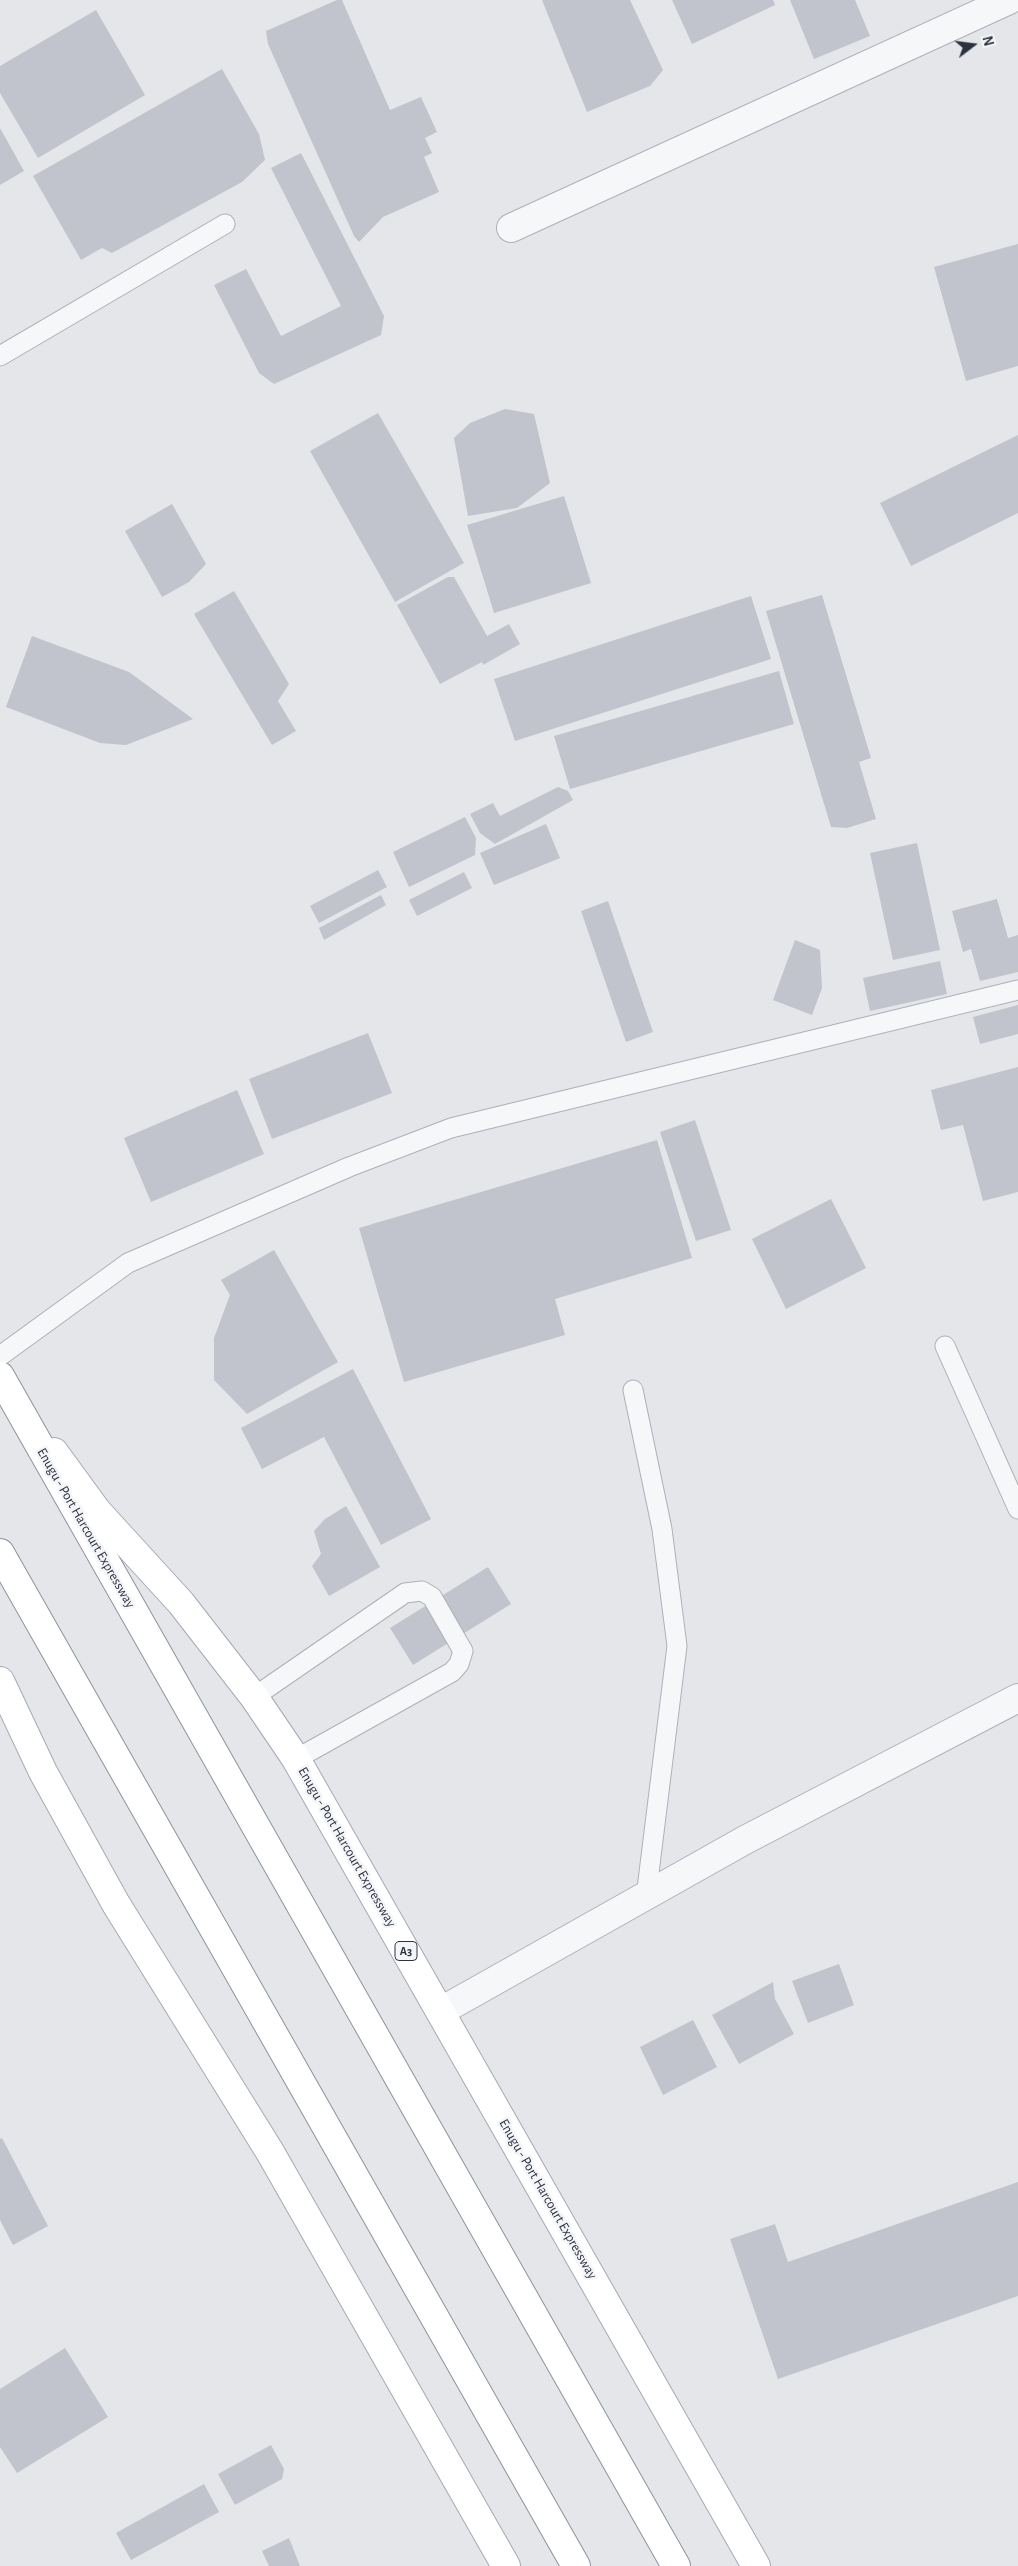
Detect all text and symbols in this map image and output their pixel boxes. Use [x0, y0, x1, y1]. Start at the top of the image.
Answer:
north arrow [948, 20, 998, 70]
text: N [979, 35, 996, 48]
street label: Enugu - Port Harcourt Expressway [33, 1445, 139, 1611]
street label: Enugu - Port Harcourt Expressway [294, 1764, 400, 1930]
road number: A3 [395, 1942, 417, 1960]
street label: Enugu - Port Harcourt Expressway [495, 2116, 601, 2282]

